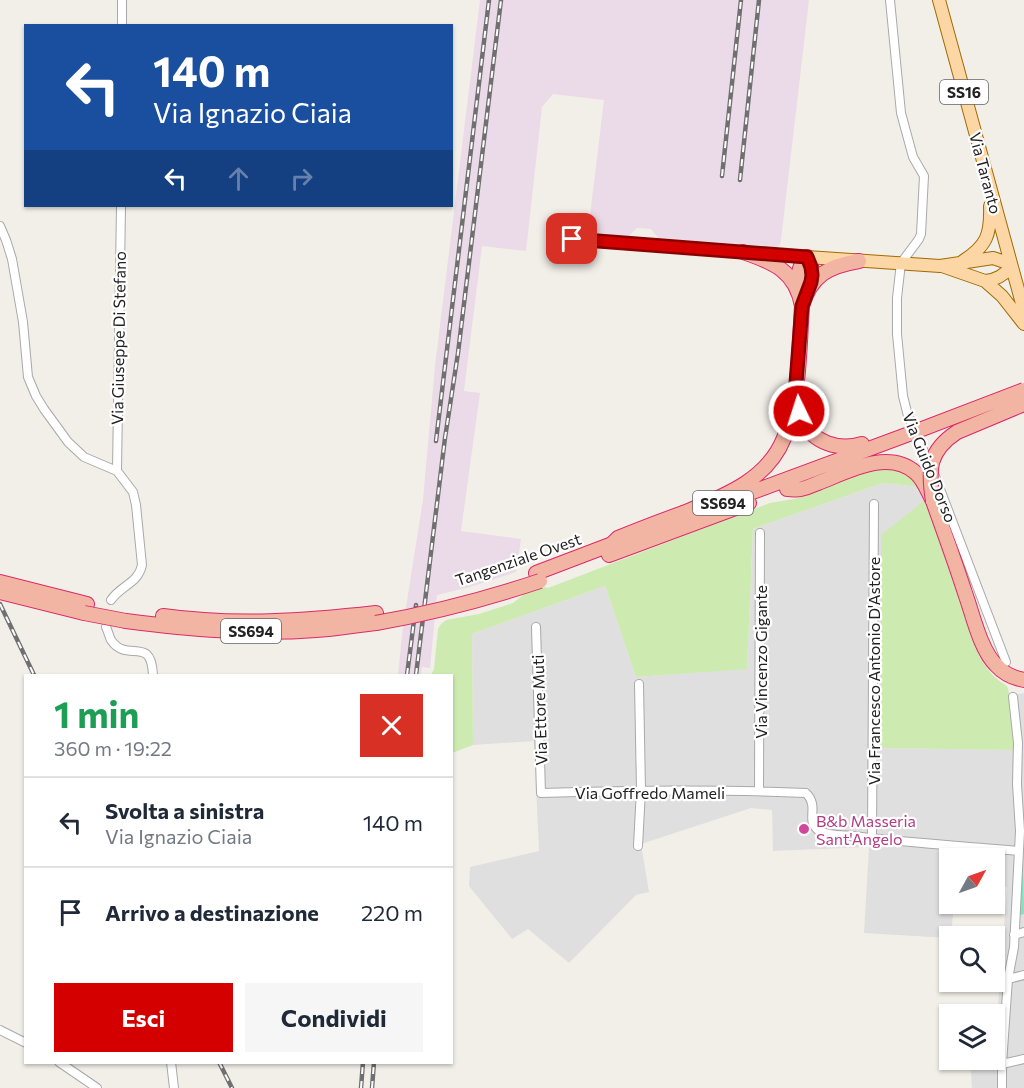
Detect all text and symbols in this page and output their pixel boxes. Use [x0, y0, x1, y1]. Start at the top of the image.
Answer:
text: 140 m [153, 44, 270, 96]
icon: left [54, 48, 132, 126]
road number: SS16 [940, 80, 988, 104]
text: Via Ignazio Ciaia [153, 96, 352, 129]
street label: Via Taranto [966, 130, 1006, 216]
icon: left [159, 162, 192, 195]
icon: ahead [222, 162, 255, 195]
icon: right [285, 162, 318, 195]
pin [546, 213, 597, 264]
icon: arrive [555, 222, 588, 255]
street label: Via Giuseppe Di Stefano [107, 251, 129, 425]
position arrow [767, 379, 831, 443]
street label: Via Guido Dorso [899, 409, 961, 525]
road number: SS694 [693, 491, 753, 515]
street label: Tangenziale Ovest [453, 528, 584, 589]
street label: Via Francesco Antonio D'Astore [864, 557, 883, 785]
street label: Via Vincenzo Gigante [751, 585, 770, 739]
road number: SS694 [221, 619, 281, 643]
street label: Via Ettore Muti [528, 654, 550, 766]
text: 1 min [54, 691, 139, 735]
button: close [360, 694, 423, 757]
text: 360 m · 19:22 [54, 736, 172, 760]
street label: Via Goffredo Mameli [575, 783, 725, 802]
text: Svolta a sinistra [105, 797, 264, 824]
icon: left [54, 806, 87, 839]
text: 140 m [363, 809, 423, 836]
place label: B&b Masseria Sant'Angelo [816, 811, 916, 848]
marker: B&b Masseria Sant'Angelo [797, 822, 811, 836]
text: Via Ignazio Ciaia [105, 824, 252, 848]
north arrow [939, 848, 1005, 914]
map controls [939, 848, 1005, 1070]
icon: arrive [54, 896, 87, 929]
text: Arrivo a destinazione [105, 899, 319, 926]
text: 220 m [361, 899, 423, 926]
button: search [939, 926, 1005, 992]
button: Esci [54, 983, 233, 1052]
button: Condividi [245, 983, 423, 1052]
button: layers [939, 1004, 1005, 1070]

